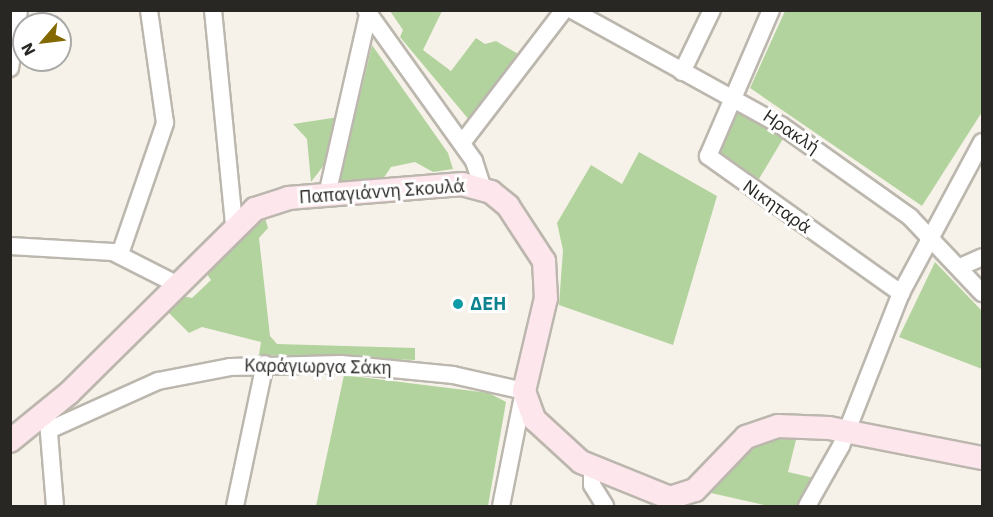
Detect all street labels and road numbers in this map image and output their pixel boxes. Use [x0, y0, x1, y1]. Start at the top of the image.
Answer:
street label: Ηρακλή [759, 105, 823, 159]
street label: Παπαγιάννη Σκουλά [298, 175, 466, 209]
street label: Νικηταρά [738, 176, 816, 238]
street label: Καράγιωργα Σάκη [244, 355, 392, 379]

